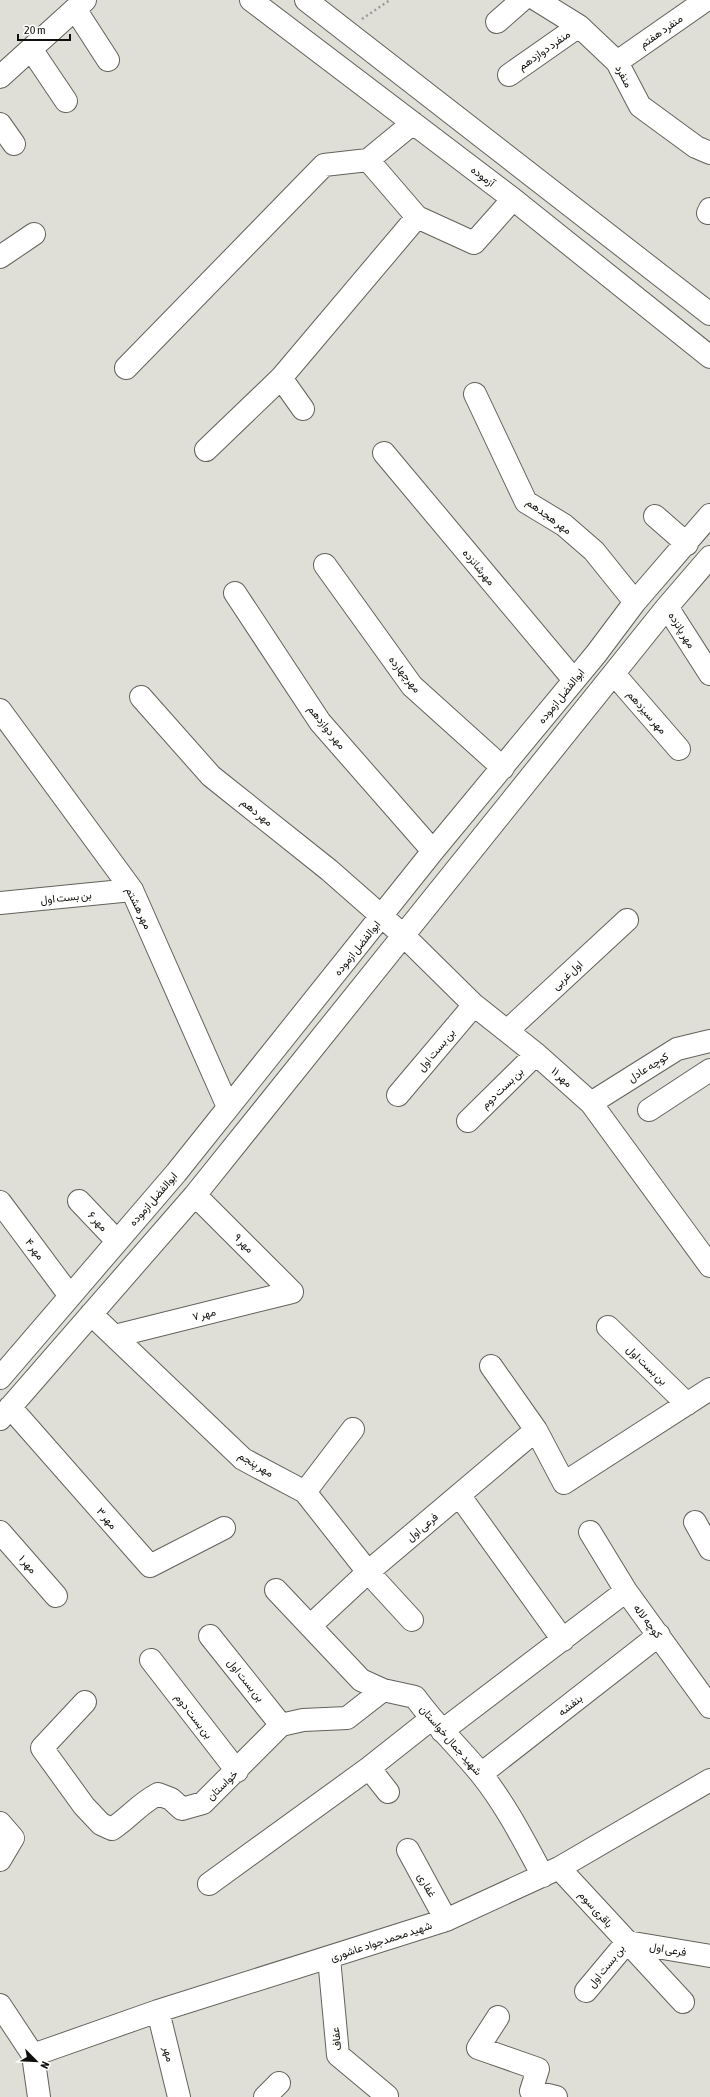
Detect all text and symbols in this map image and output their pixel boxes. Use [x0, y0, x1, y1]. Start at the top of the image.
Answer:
street label: منفرد هفتم [637, 12, 686, 52]
scale bar [18, 16, 70, 42]
text: 20 m [24, 23, 46, 37]
street label: منفرد دوازدهم [516, 28, 574, 74]
street label: منفرد [612, 63, 635, 90]
street label: آزموده [468, 163, 498, 190]
street label: مهر هجدهم [523, 496, 574, 538]
street label: مهرشانزده [460, 547, 498, 588]
street label: مهر پانزده [665, 610, 698, 651]
street label: مهرچهارده [385, 653, 424, 696]
street label: ابوالفضل ازموده [535, 666, 587, 726]
street label: مهر سیزدهم [623, 688, 669, 737]
street label: مهر دوازدهم [304, 703, 348, 753]
street label: مهر دهم [238, 796, 275, 830]
street label: مهر هشتم [122, 885, 154, 932]
street label: بن بست اول [40, 888, 92, 907]
street label: ابوالفضل ازموده [331, 918, 383, 978]
street label: اول غربی [549, 958, 585, 993]
street label: بن بست اول [415, 1026, 458, 1074]
street label: کوچه عادل [626, 1050, 672, 1086]
street label: بن بست دوم [479, 1065, 527, 1112]
street label: مهر ۱۱ [549, 1065, 575, 1090]
street label: ابوالفضل ازموده [127, 1170, 180, 1229]
street label: مهر ۶ [85, 1209, 110, 1234]
street label: مهر ۹ [231, 1231, 256, 1256]
street label: مهر ۴ [22, 1236, 47, 1263]
street label: مهر ۷ [191, 1305, 217, 1324]
street label: بن بست اول [624, 1343, 670, 1388]
street label: مهر پنجم [235, 1449, 276, 1481]
street label: مهر ۳ [94, 1505, 120, 1532]
street label: فرعی اول [404, 1510, 441, 1544]
street label: مهر ۱ [16, 1552, 39, 1576]
street label: کوچه لاله [630, 1602, 665, 1642]
street label: بن بست اول [224, 1656, 267, 1704]
street label: بن بست دوم [171, 1691, 215, 1742]
street label: بنفشه [556, 1692, 585, 1719]
street label: شهید جمال خواستان [417, 1703, 485, 1778]
street label: خواستان [204, 1767, 241, 1803]
street label: غفاری [415, 1871, 439, 1900]
street label: باقری سوم [575, 1888, 615, 1931]
street label: شهید محمدجواد عاشوری [329, 1919, 434, 1964]
street label: فرعی اول [648, 1940, 687, 1959]
street label: بن بست اول [585, 1942, 628, 1990]
street label: عفاف [329, 2026, 343, 2051]
north arrow [16, 2041, 56, 2081]
street label: مهر [160, 2044, 177, 2063]
text: N [38, 2060, 52, 2070]

